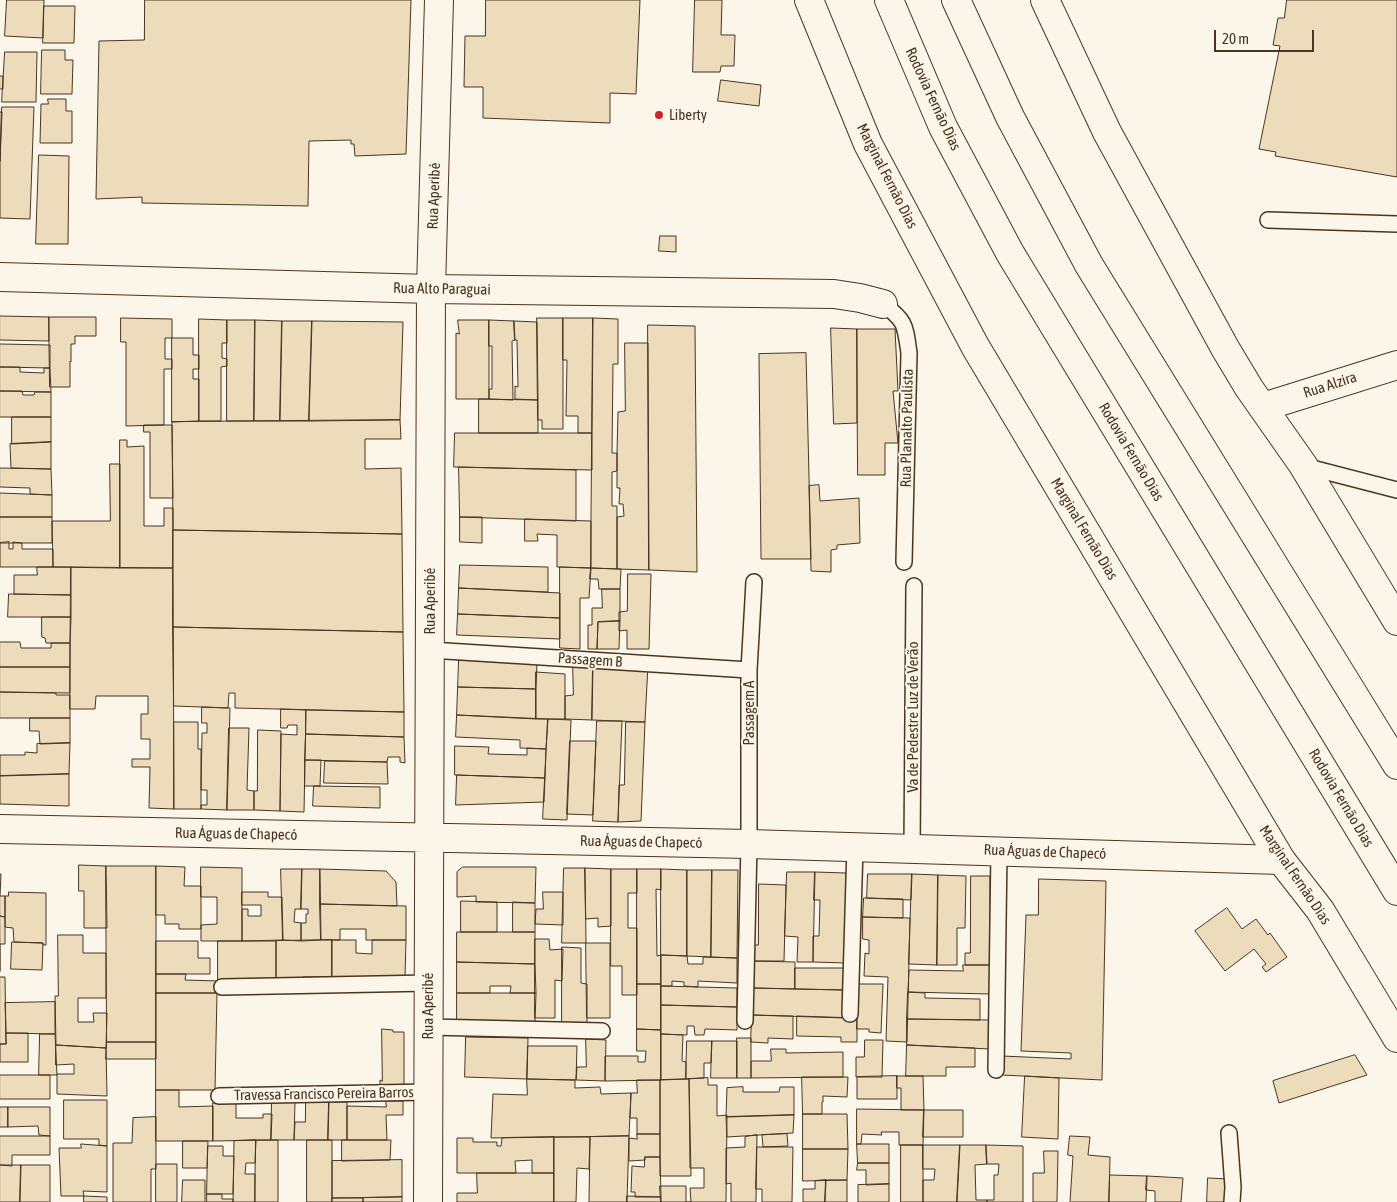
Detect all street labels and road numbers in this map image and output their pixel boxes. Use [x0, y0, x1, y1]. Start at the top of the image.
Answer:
street label: Rodovia Fernão Dias [901, 45, 965, 153]
street label: Marginal Fernão Dias [853, 120, 921, 232]
street label: Rua Aperibé [424, 162, 444, 230]
street label: Rua Alto Paraguai [393, 279, 491, 299]
street label: Rua Planalto Paulista [897, 368, 917, 488]
street label: Rua Alzira [1301, 368, 1359, 402]
street label: Rodovia Fernão Dias [1095, 400, 1167, 504]
street label: Marginal Fernão Dias [1047, 475, 1121, 583]
street label: Rua Aperibé [421, 568, 439, 634]
street label: Va de Pedestre Luz de Verão [904, 641, 922, 793]
street label: Passagem B [557, 649, 623, 671]
street label: Passagem A [740, 681, 758, 745]
street label: Rodovia Fernão Dias [1305, 746, 1377, 850]
street label: Marginal Fernão Dias [1255, 822, 1335, 928]
street label: Rua Águas de Chapecó [175, 824, 297, 844]
street label: Rua Águas de Chapecó [580, 832, 702, 852]
street label: Rua Águas de Chapecó [983, 841, 1107, 863]
street label: Rua Aperibé [419, 973, 437, 1039]
street label: Travessa Francisco Pereira Barros [234, 1083, 414, 1105]

